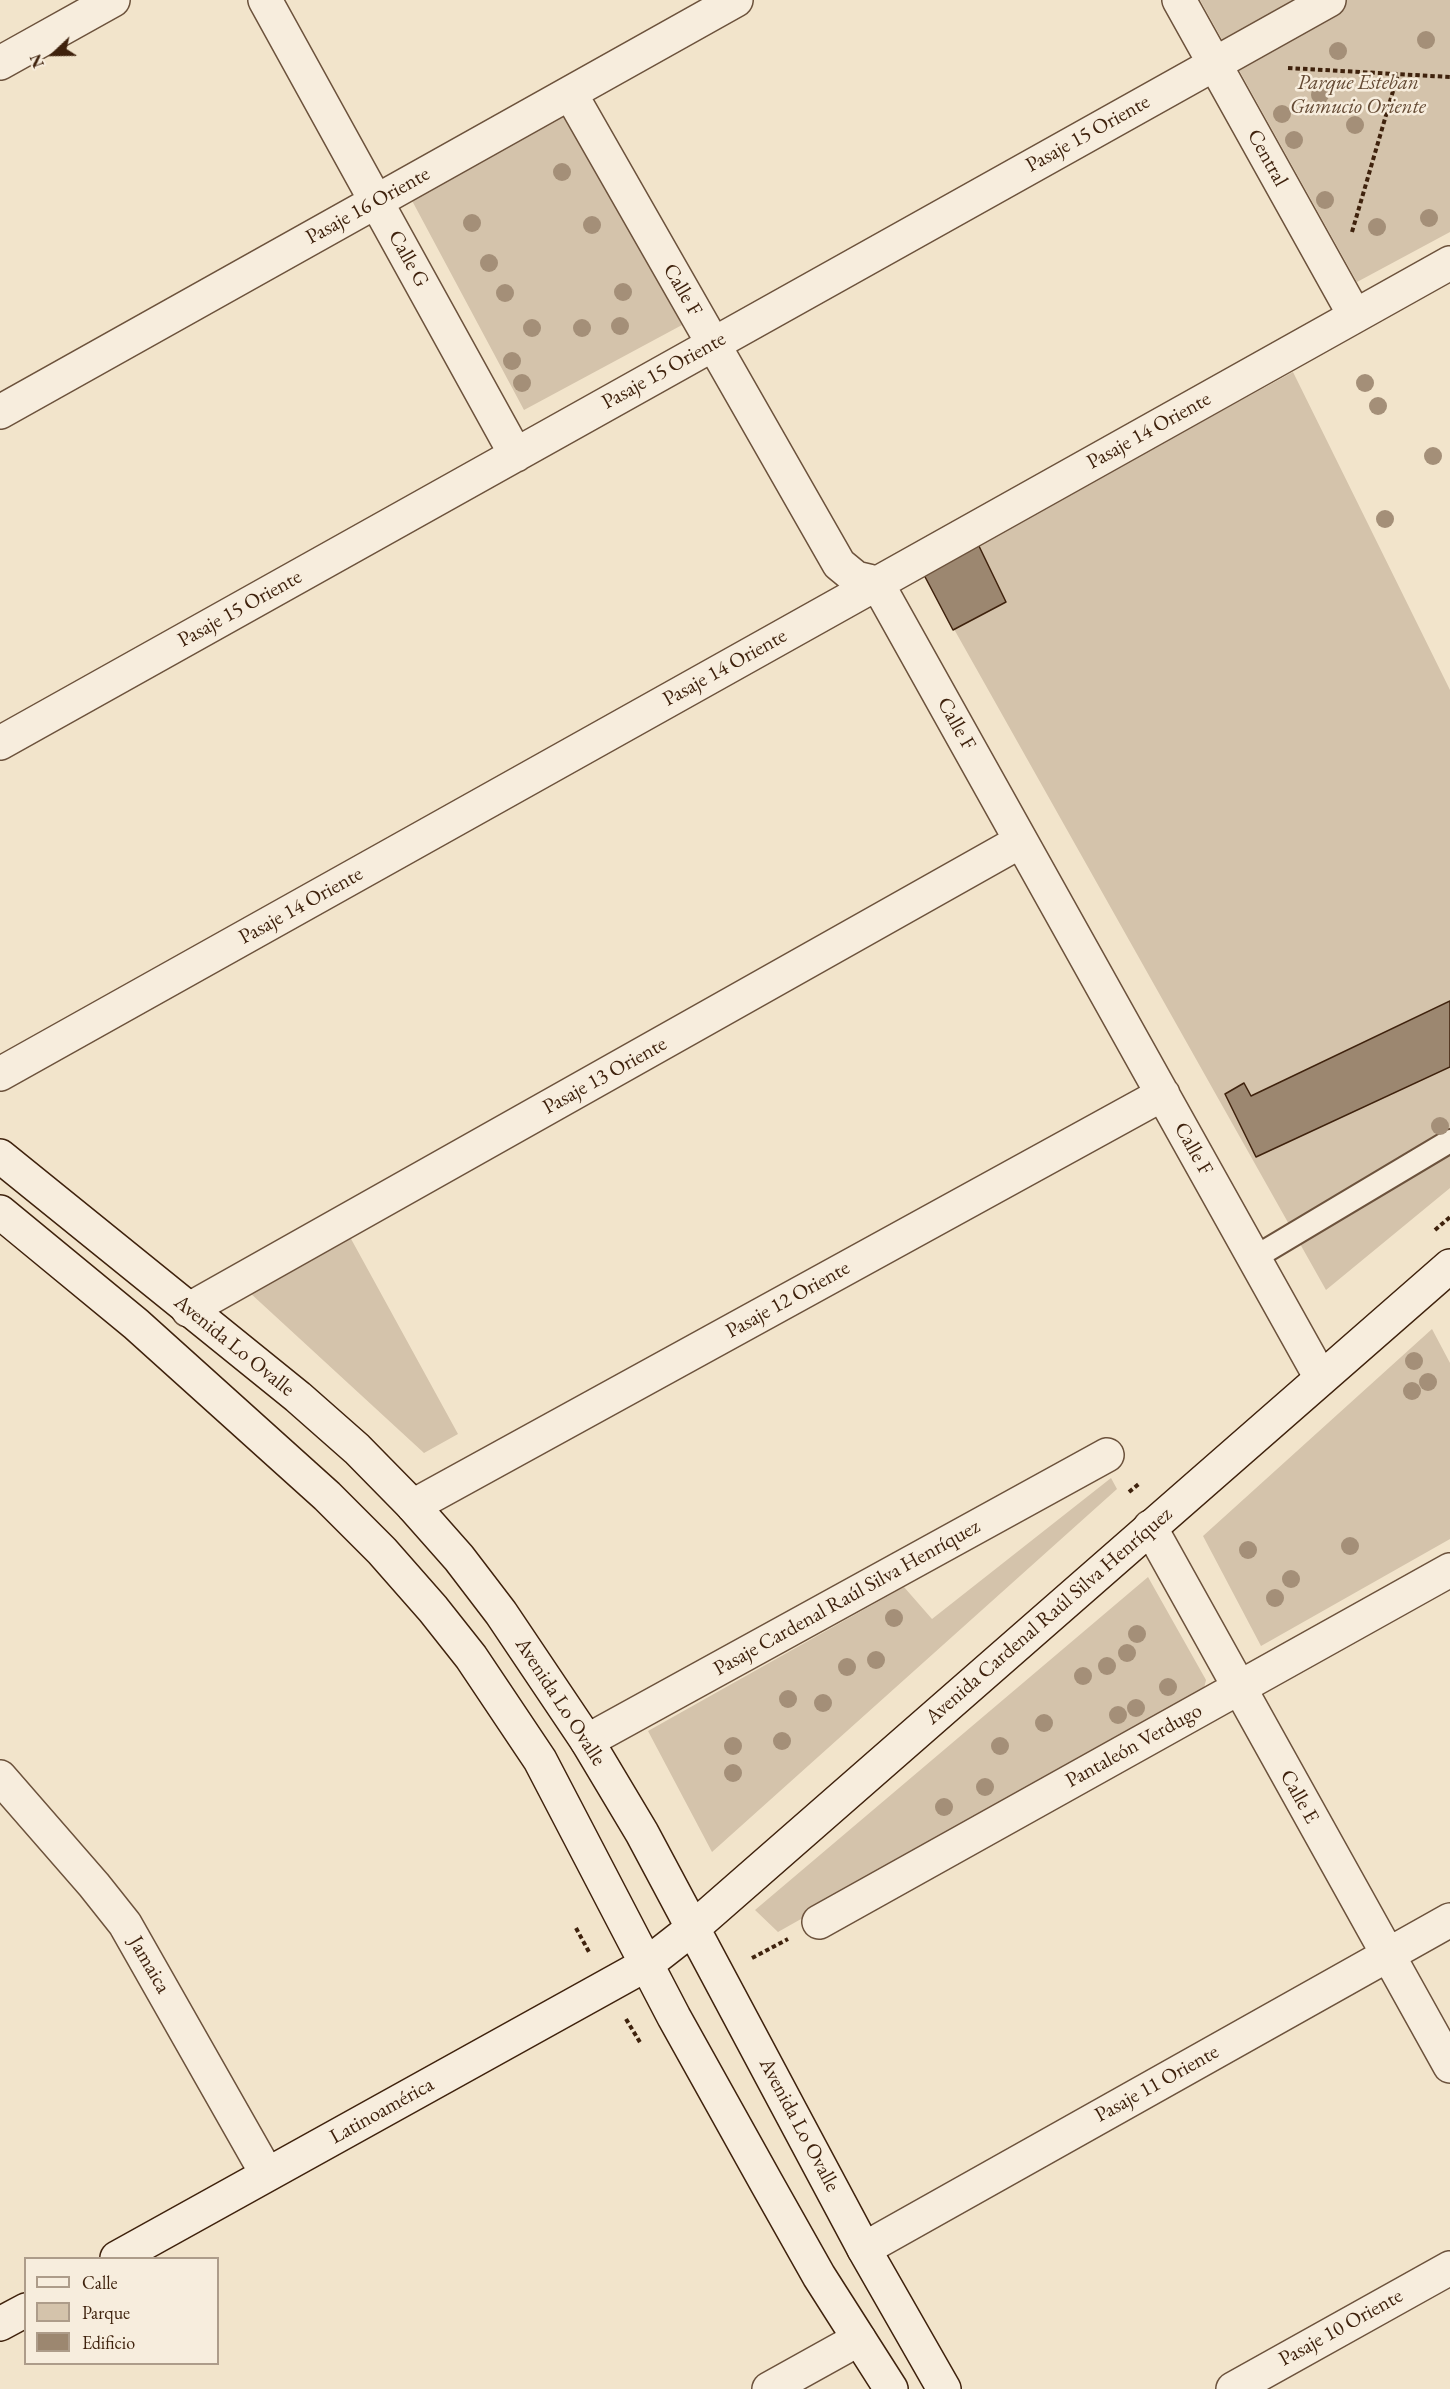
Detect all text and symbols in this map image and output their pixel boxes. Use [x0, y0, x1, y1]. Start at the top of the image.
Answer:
north arrow [24, 24, 84, 84]
text: N [25, 51, 49, 71]
park label: Parque Esteban Gumucio Oriente [1290, 70, 1426, 120]
street label: Pasaje 15 Oriente [1022, 90, 1154, 178]
street label: Central [1241, 125, 1293, 191]
street label: Pasaje 16 Oriente [302, 162, 434, 250]
street label: Calle G [382, 226, 434, 292]
street label: Calle F [657, 259, 707, 321]
street label: Pasaje 15 Oriente [598, 327, 730, 415]
street label: Pasaje 14 Oriente [1083, 387, 1215, 475]
street label: Pasaje 15 Oriente [174, 565, 306, 653]
street label: Pasaje 14 Oriente [659, 624, 791, 712]
street label: Calle F [931, 693, 981, 755]
street label: Pasaje 14 Oriente [235, 862, 367, 950]
street label: Pasaje 13 Oriente [539, 1032, 671, 1120]
street label: Calle F [1168, 1118, 1218, 1180]
street label: Pasaje 12 Oriente [722, 1256, 854, 1344]
street label: Avenida Lo Ovalle [169, 1290, 299, 1402]
street label: Avenida Cardenal Raúl Silva Henríquez [920, 1502, 1178, 1730]
street label: Pasaje Cardenal Raúl Silva Henríquez [709, 1514, 985, 1682]
street label: Avenida Lo Ovalle [509, 1633, 611, 1771]
street label: Pantaleón Verdugo [1061, 1698, 1207, 1794]
street label: Calle E [1274, 1766, 1324, 1828]
street label: Jamaica [123, 1932, 175, 1998]
street label: Pasaje 11 Oriente [1091, 2040, 1223, 2128]
street label: Avenida Lo Ovalle [753, 2054, 845, 2196]
street label: Latinoamérica [326, 2072, 438, 2150]
legend [24, 2257, 219, 2365]
text: Calle [82, 2271, 118, 2294]
street label: Pasaje 10 Oriente [1275, 2284, 1407, 2372]
text: Parque [82, 2301, 130, 2324]
text: Edificio [82, 2331, 135, 2354]

